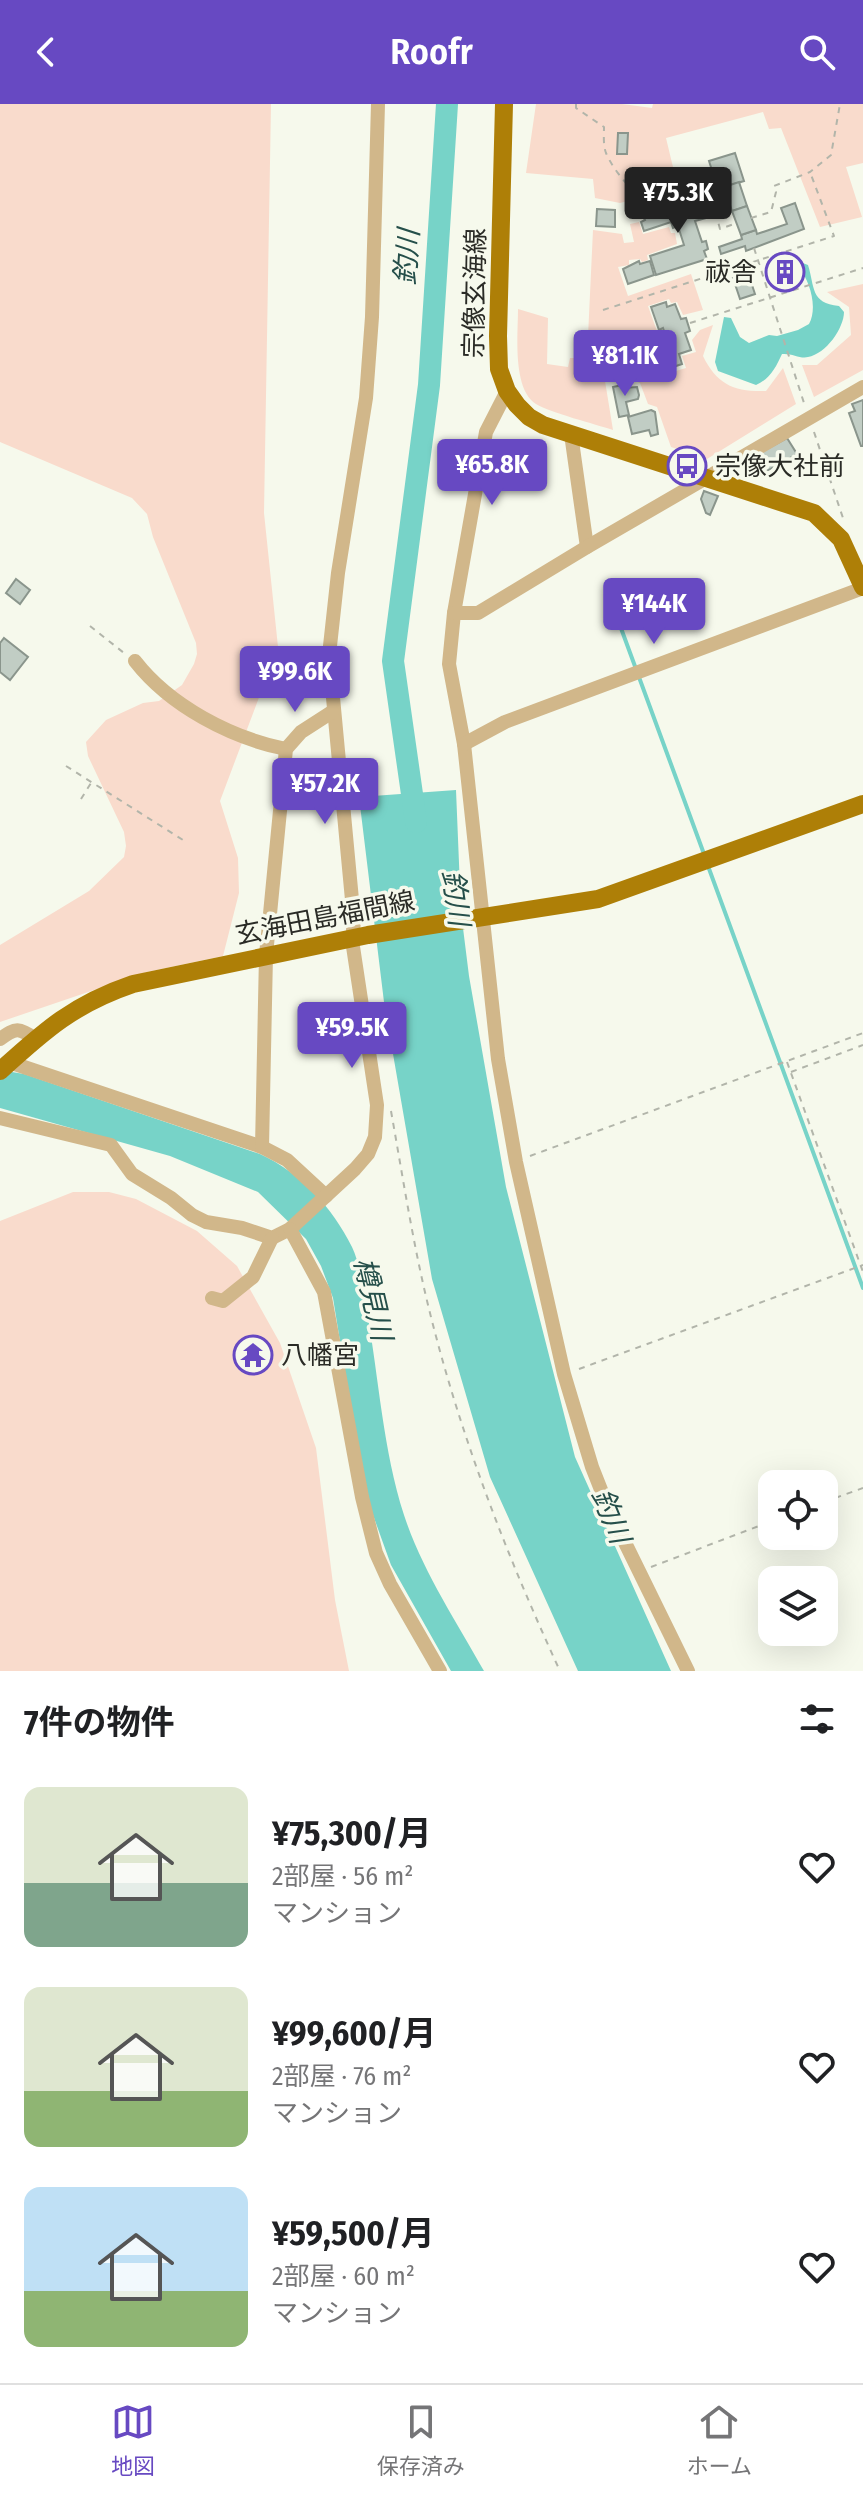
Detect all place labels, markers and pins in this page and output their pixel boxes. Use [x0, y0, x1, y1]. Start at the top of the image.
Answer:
pin: ¥75.3K [613, 167, 743, 235]
building icon: 祓舎 [764, 251, 806, 293]
place label: 祓舎 [705, 257, 757, 288]
pin: ¥81.1K [560, 330, 690, 398]
pin: ¥65.8K [427, 439, 557, 507]
bus stop icon: 宗像大社前 [666, 445, 708, 487]
place label: 宗像大社前 [715, 451, 845, 482]
pin: ¥144K [598, 578, 710, 646]
pin: ¥99.6K [230, 646, 360, 714]
pin: ¥57.2K [260, 758, 390, 826]
pin: ¥59.5K [287, 1002, 417, 1070]
temple icon: 八幡宮 [232, 1334, 274, 1376]
place label: 八幡宮 [281, 1340, 359, 1371]

